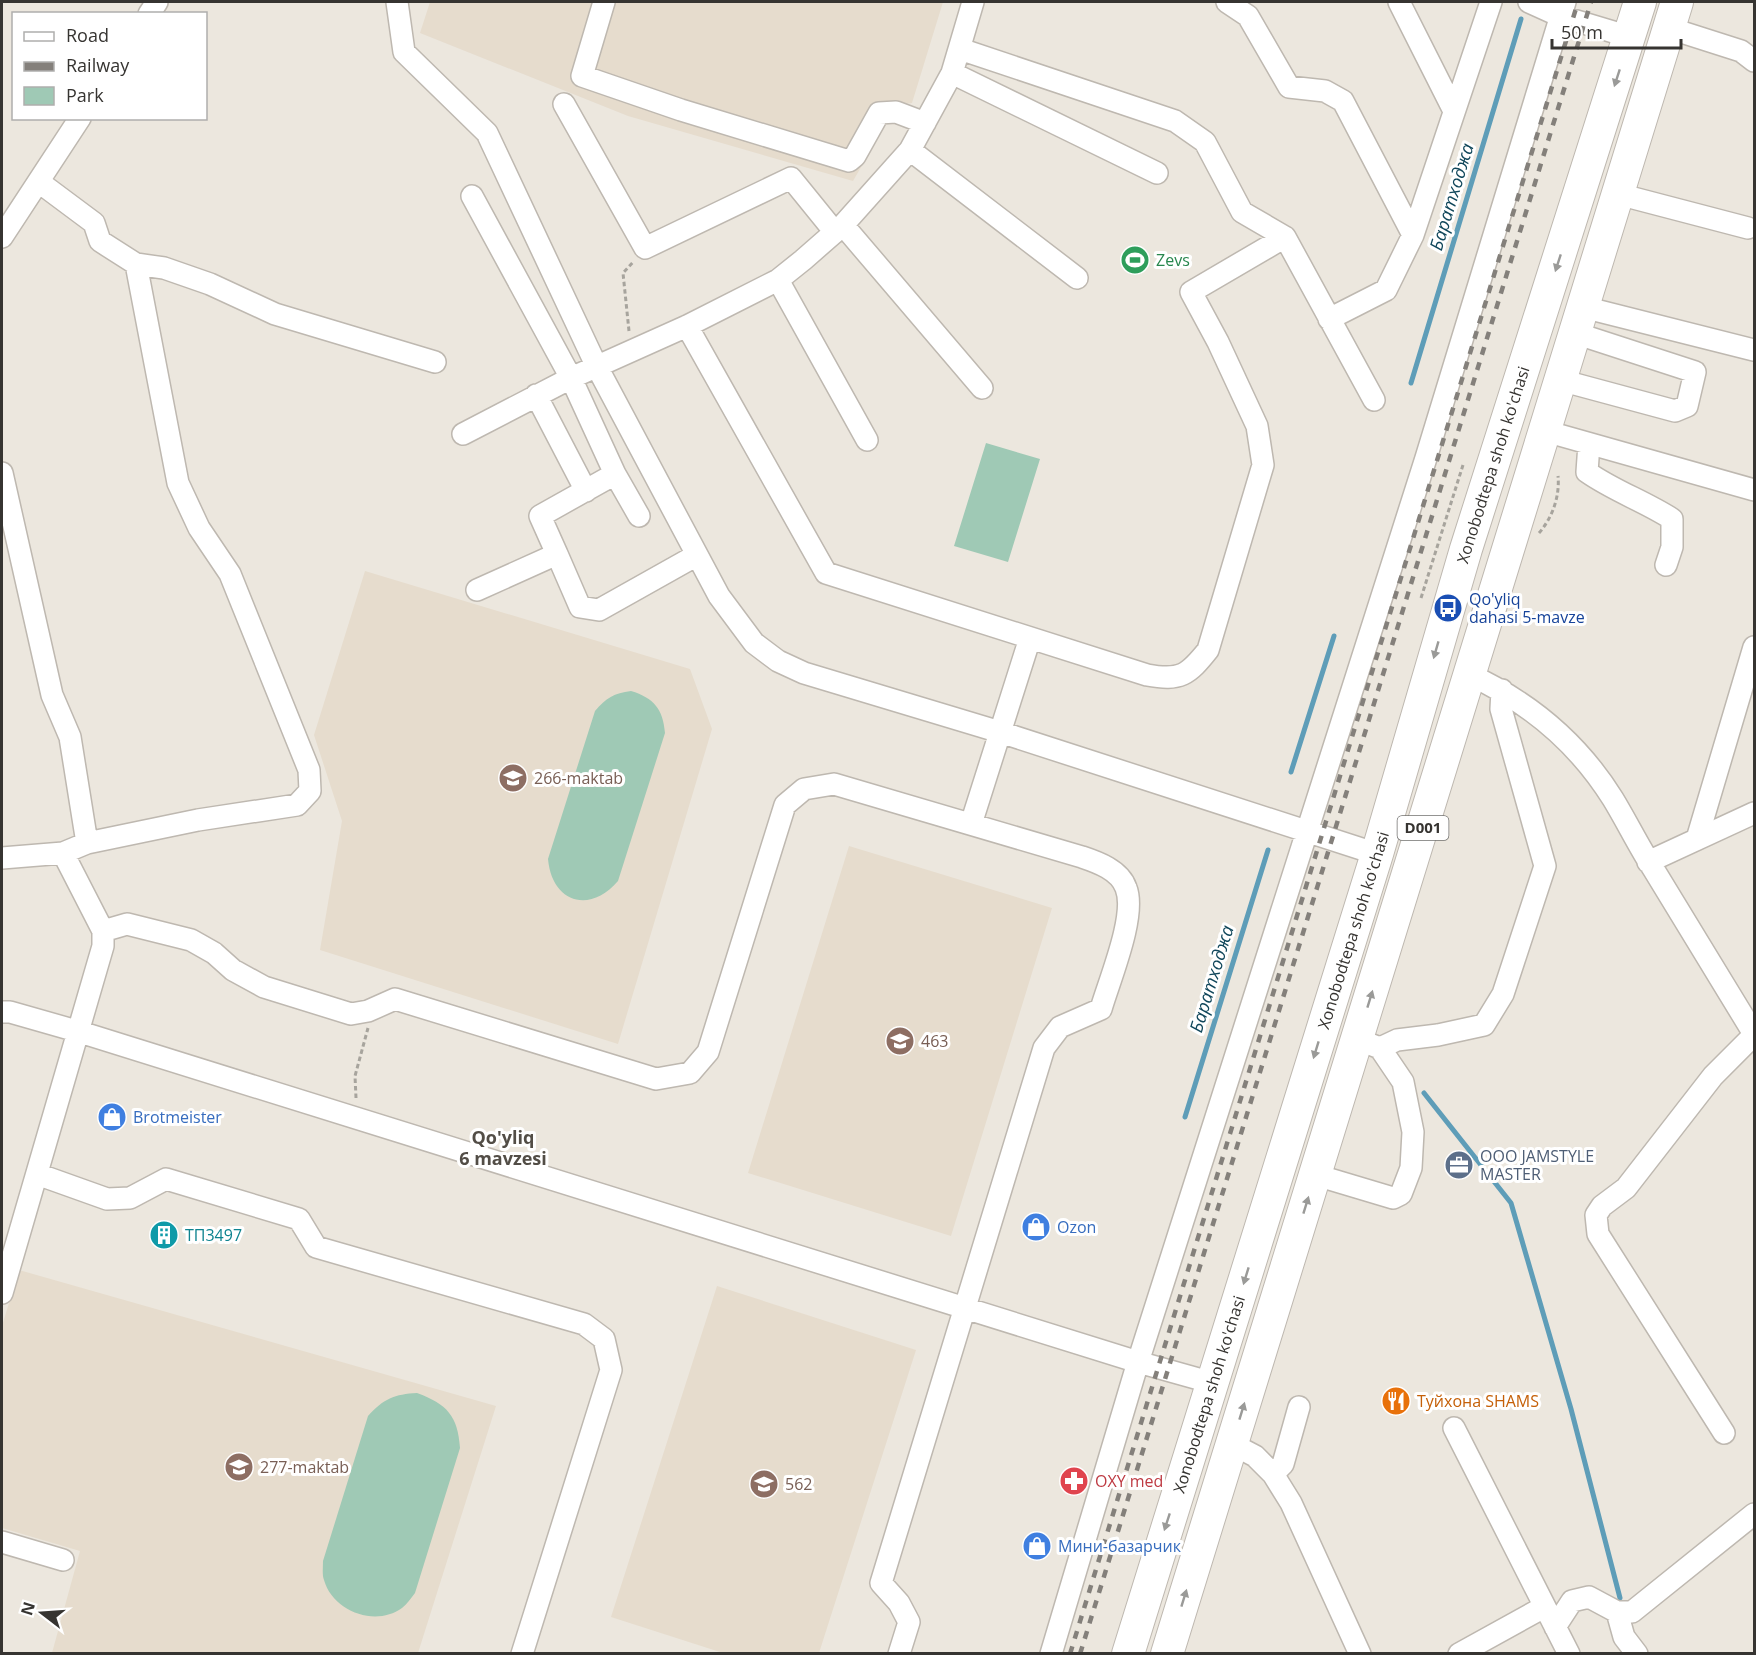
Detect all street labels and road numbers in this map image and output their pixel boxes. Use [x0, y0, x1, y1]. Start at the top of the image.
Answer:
street label: Xonobodtepa shoh ko'chasi [1451, 363, 1534, 566]
road number: D001 [1398, 816, 1448, 840]
street label: Xonobodtepa shoh ko'chasi [1312, 829, 1394, 1032]
street label: Xonobodtepa shoh ko'chasi [1168, 1293, 1250, 1496]

